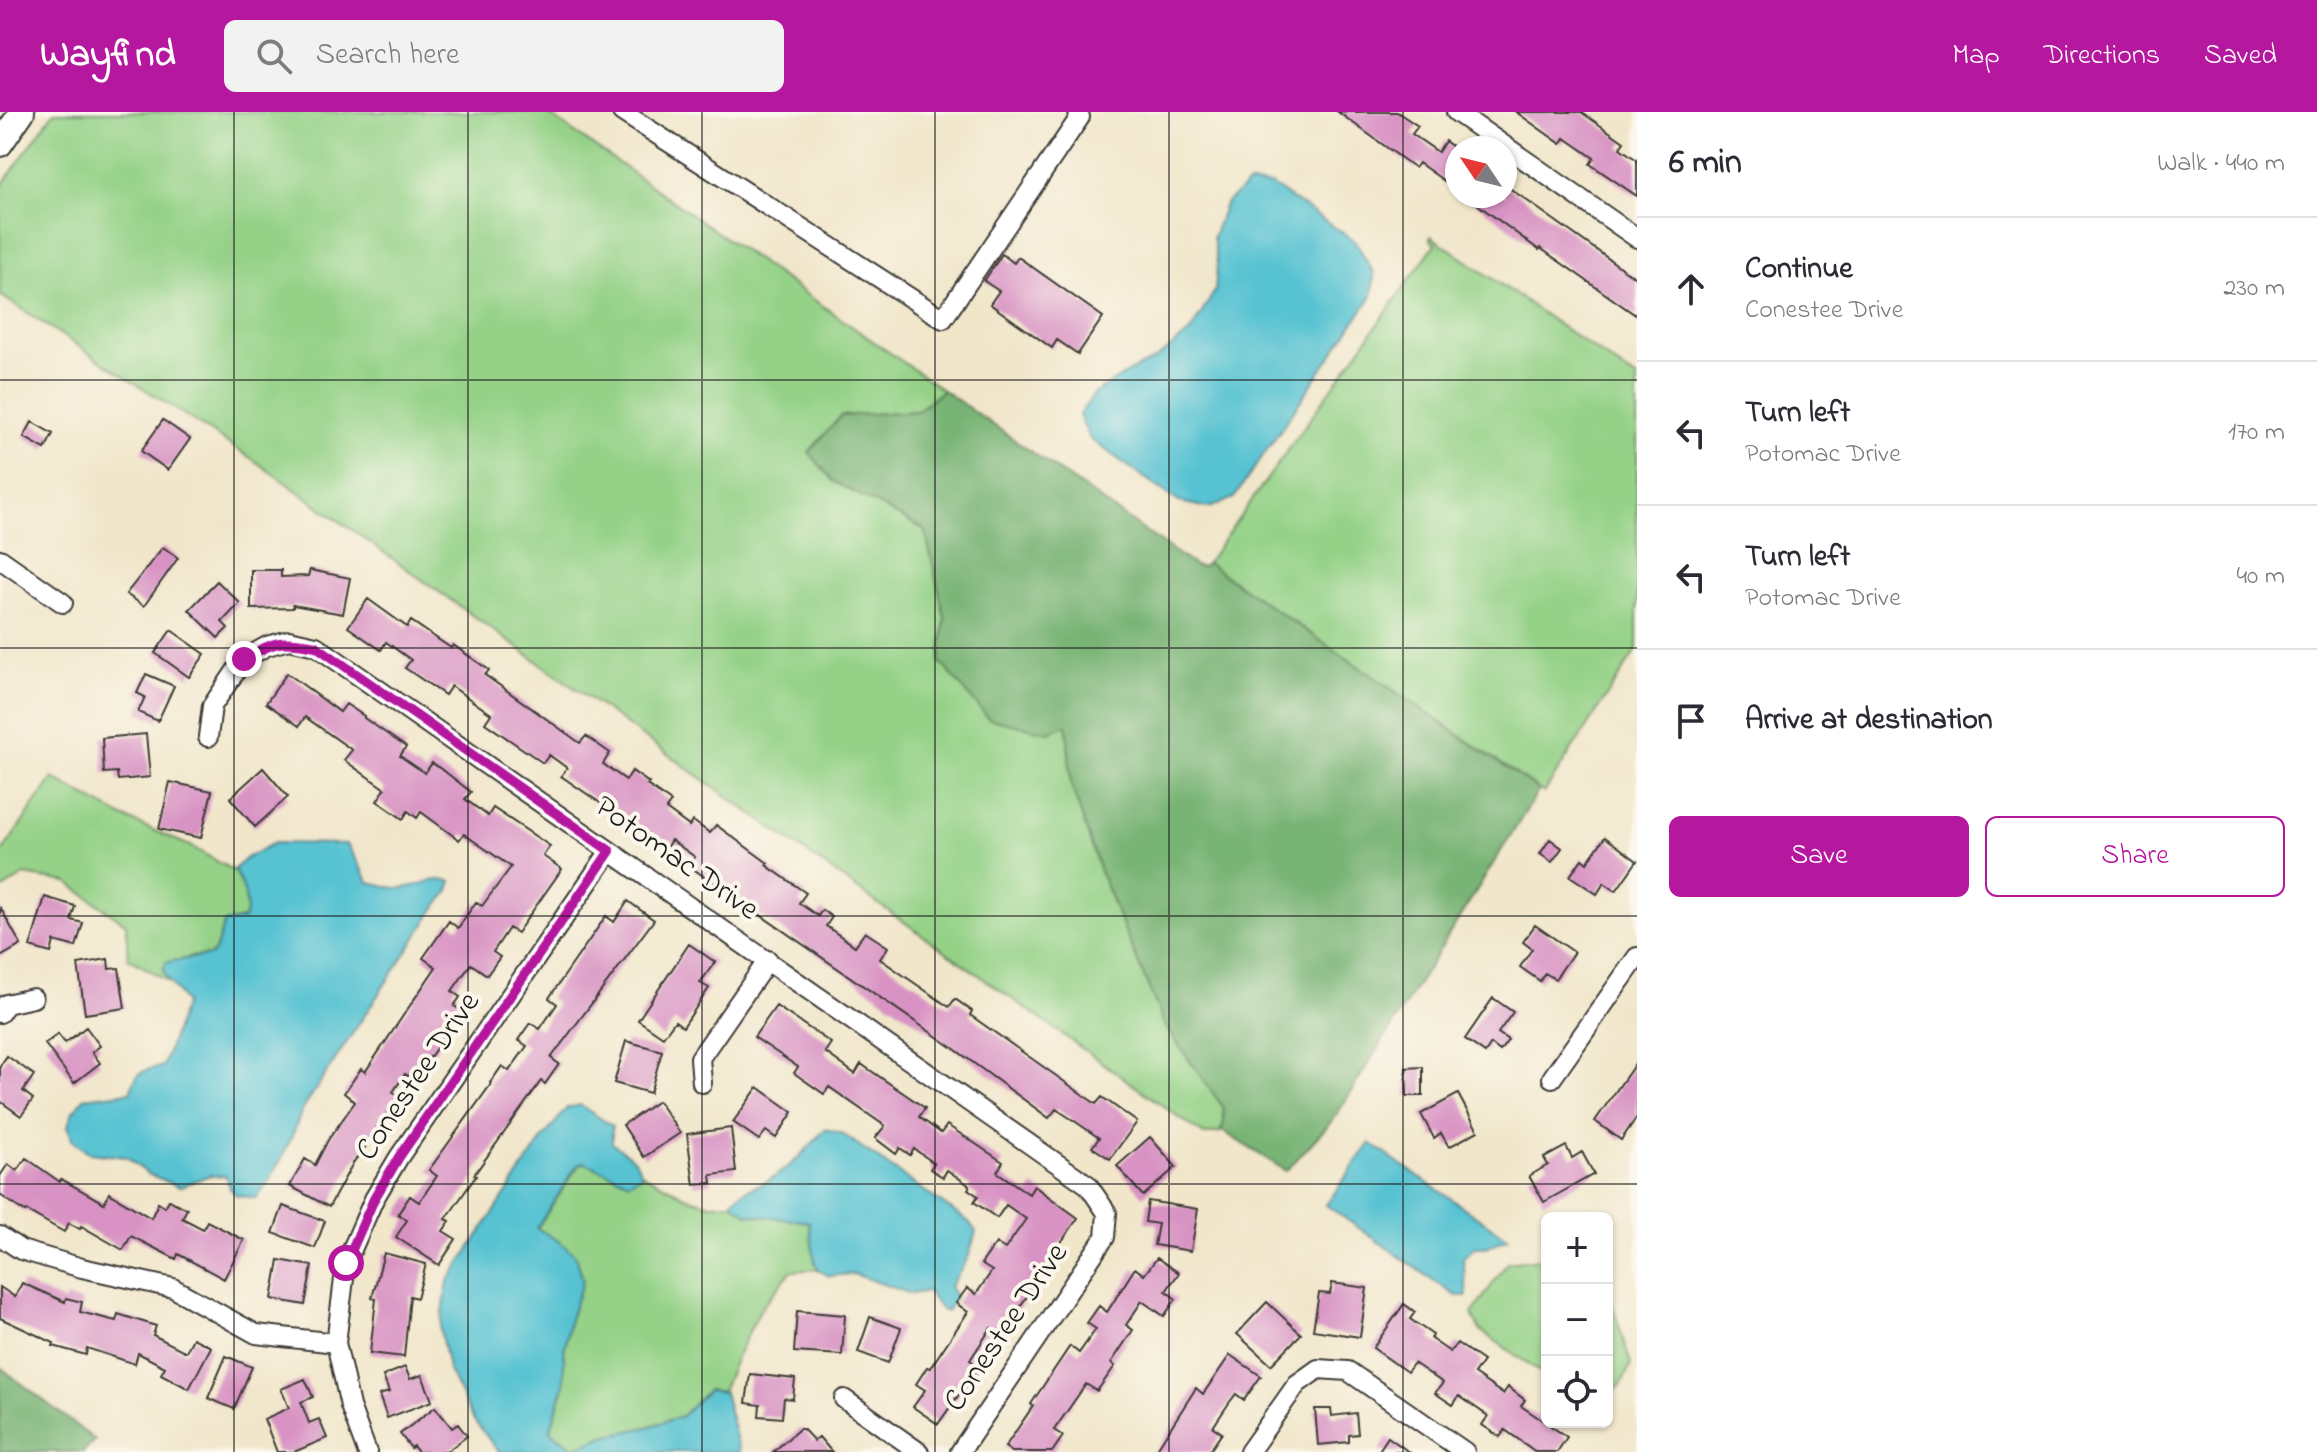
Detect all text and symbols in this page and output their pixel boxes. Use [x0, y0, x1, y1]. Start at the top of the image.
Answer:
search box [224, 20, 784, 92]
text: Wayfind [40, 28, 176, 84]
icon: search [252, 34, 296, 78]
text: Search here [316, 34, 459, 78]
text: Map [1952, 36, 2000, 77]
text: Directions [2044, 36, 2160, 77]
text: Saved [2204, 36, 2277, 77]
north arrow [1445, 136, 1517, 208]
text: 6 min [1669, 139, 1742, 189]
text: Walk · 440 m [2157, 145, 2285, 183]
text: Continue [1745, 248, 1853, 292]
icon: ahead [1669, 267, 1713, 311]
text: 230 m [2223, 270, 2285, 308]
text: Conestee Drive [1745, 292, 1903, 330]
text: Turn left [1745, 392, 1850, 436]
icon: left [1669, 411, 1713, 455]
text: 170 m [2228, 414, 2285, 452]
text: Potomac Drive [1745, 436, 1901, 474]
text: Turn left [1745, 536, 1850, 580]
icon: left [1669, 555, 1713, 599]
text: 40 m [2236, 558, 2285, 596]
text: Potomac Drive [1745, 580, 1901, 618]
route end [226, 641, 262, 677]
icon: arrive [1669, 699, 1713, 743]
text: Arrive at destination [1745, 699, 1993, 743]
street label: Potomac Drive [584, 785, 769, 934]
button: Save [1669, 816, 1969, 897]
button: Share [1985, 816, 2285, 897]
street label: Conestee Drive [345, 983, 493, 1171]
map controls [1541, 1212, 1613, 1428]
button: + [1541, 1212, 1613, 1284]
street label: Conestee Drive [933, 1234, 1081, 1422]
route start [328, 1245, 364, 1281]
button: − [1541, 1284, 1613, 1356]
button: locate [1541, 1356, 1613, 1428]

